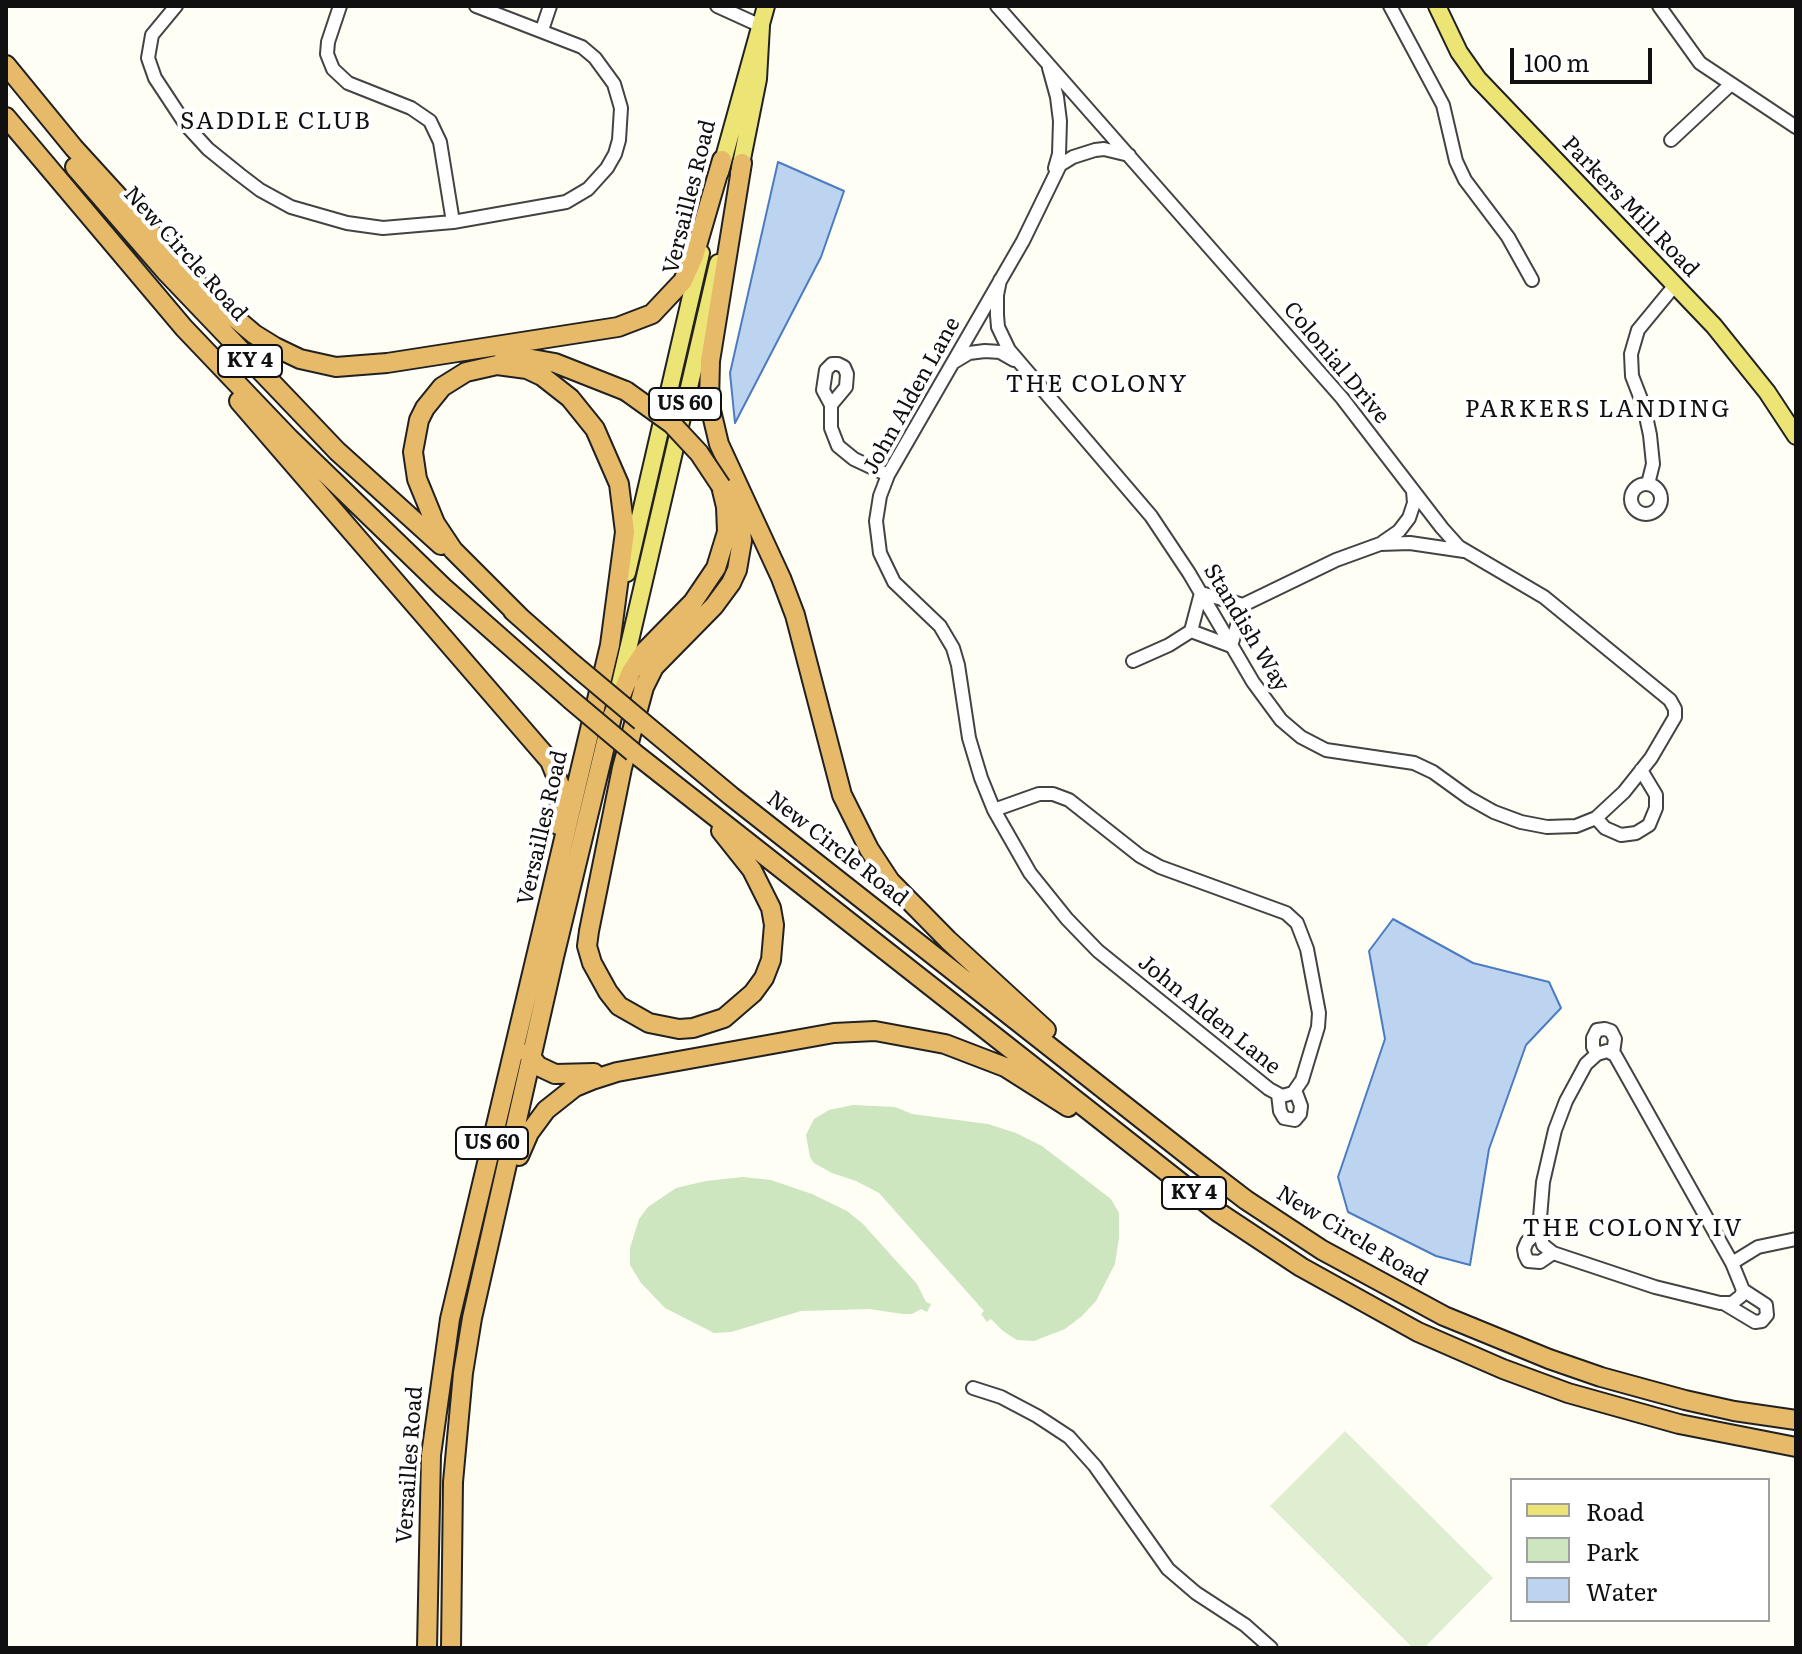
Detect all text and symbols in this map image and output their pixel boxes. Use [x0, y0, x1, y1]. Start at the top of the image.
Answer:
scale bar [1514, 32, 1656, 82]
text: 100 m [1524, 44, 1590, 79]
district label: SADDLE CLUB [180, 108, 372, 136]
street label: Versailles Road [658, 117, 722, 277]
street label: Parkers Mill Road [1556, 131, 1704, 283]
street label: New Circle Road [118, 181, 252, 327]
street label: Colonial Drive [1277, 297, 1395, 429]
street label: John Alden Lane [858, 313, 966, 479]
road number: KY 4 [218, 345, 282, 377]
district label: THE COLONY [1005, 371, 1189, 399]
road number: US 60 [649, 388, 721, 420]
district label: PARKERS LANDING [1465, 396, 1731, 424]
street label: Standish Way [1198, 559, 1294, 697]
street label: Versailles Road [512, 748, 574, 908]
street label: New Circle Road [761, 786, 913, 912]
street label: John Alden Lane [1133, 950, 1285, 1080]
road number: US 60 [456, 1127, 528, 1159]
road number: KY 4 [1162, 1177, 1226, 1209]
street label: New Circle Road [1272, 1180, 1432, 1292]
district label: THE COLONY IV [1522, 1215, 1744, 1243]
street label: Versailles Road [391, 1385, 429, 1545]
legend [1510, 1478, 1770, 1622]
text: Road [1586, 1493, 1644, 1528]
text: Park [1586, 1533, 1639, 1568]
text: Water [1586, 1573, 1657, 1608]

